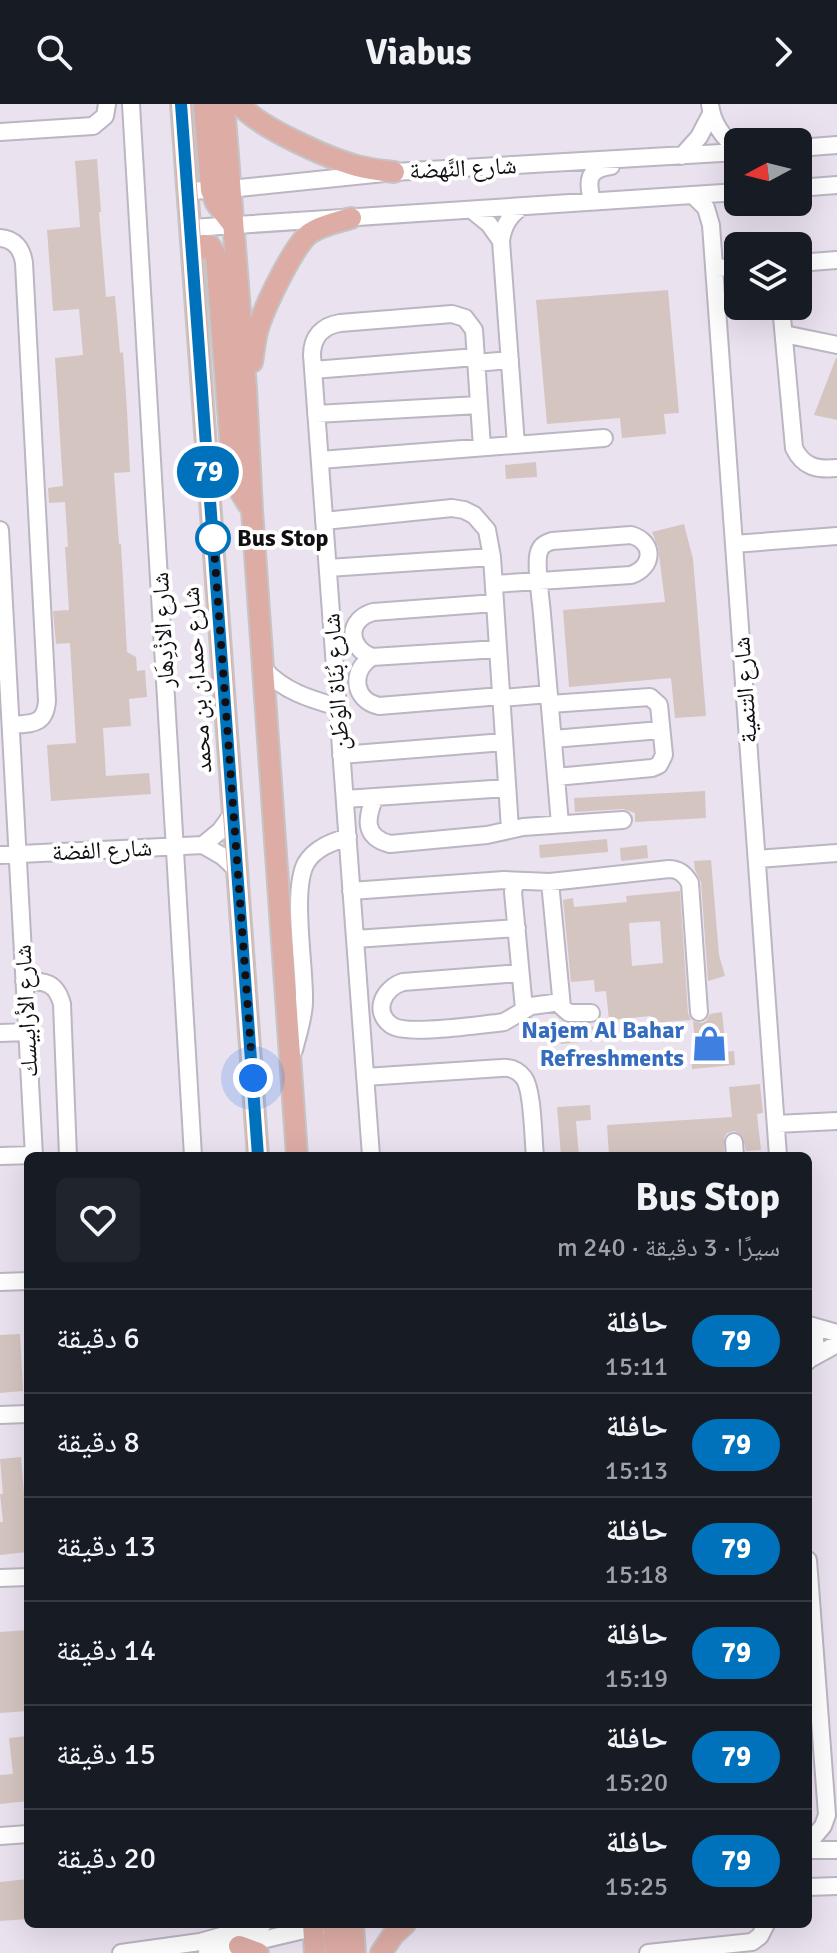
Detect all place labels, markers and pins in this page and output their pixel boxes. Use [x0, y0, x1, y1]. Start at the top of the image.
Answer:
marker: Bus Stop [196, 521, 230, 555]
place label: Bus Stop [237, 523, 329, 553]
place label: Najem Al Bahar Refreshments [521, 1015, 684, 1073]
shop icon: Najem Al Bahar Refreshments [691, 1025, 729, 1063]

